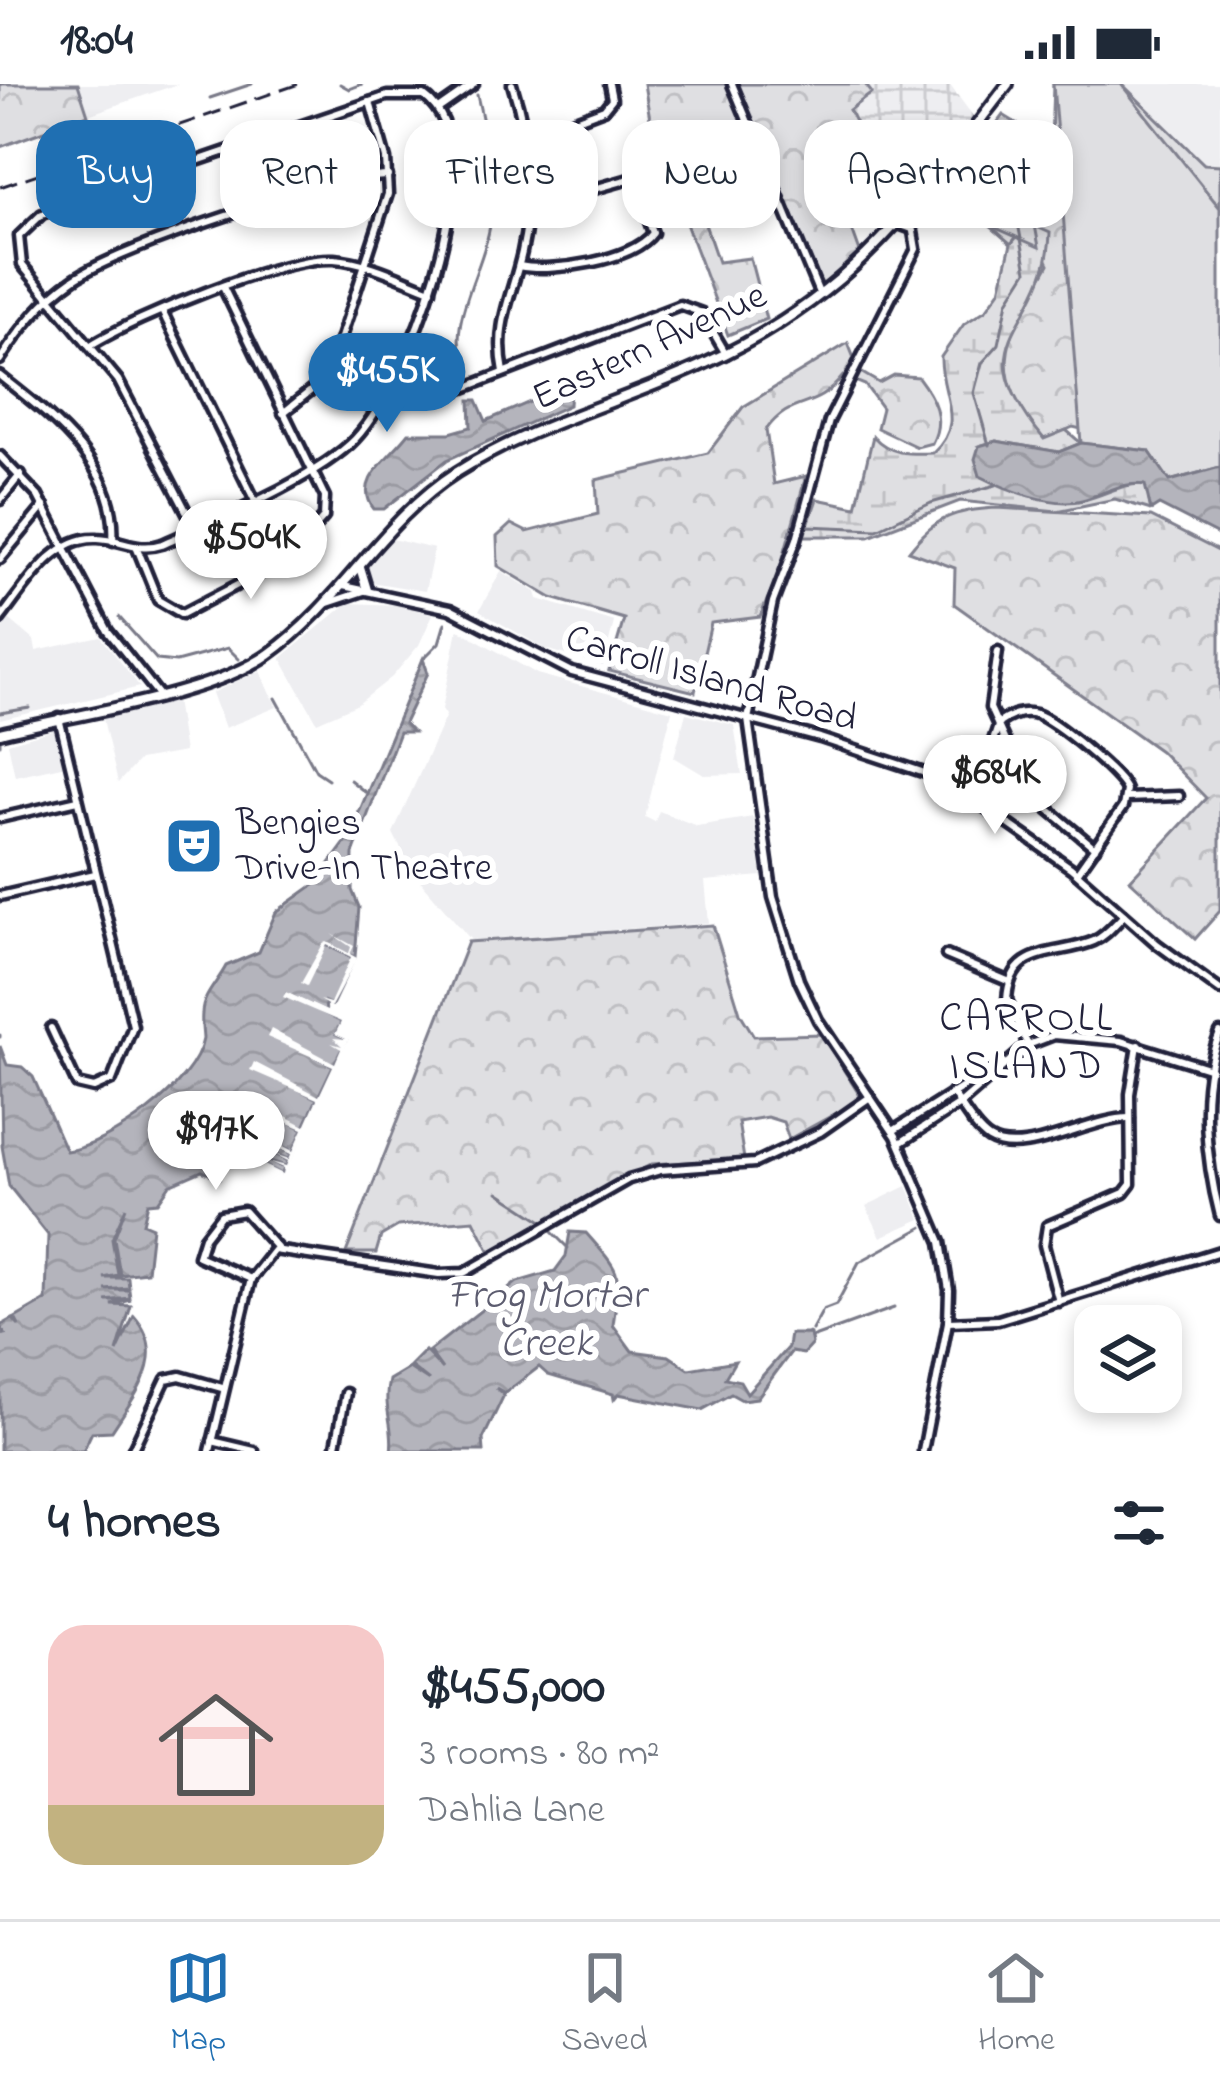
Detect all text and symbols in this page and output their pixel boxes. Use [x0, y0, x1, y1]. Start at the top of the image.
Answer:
text: 18:04 [60, 9, 133, 75]
chip: Buy [36, 120, 196, 228]
chip: Rent [220, 120, 380, 228]
chip: Filters [404, 120, 598, 228]
chip: New [622, 120, 780, 228]
chip: Apartment [804, 120, 1073, 228]
street label: Eastern Avenue [523, 269, 777, 427]
pin: $455K [303, 333, 471, 435]
text: $455K [335, 343, 439, 400]
pin: $504K [167, 500, 335, 602]
text: $504K [202, 510, 300, 567]
street label: Carroll Island Road [558, 611, 864, 749]
pin: $684K [911, 735, 1079, 837]
text: $684K [950, 745, 1040, 802]
place label: Bengies Drive-In Theatre [235, 796, 493, 898]
theatre icon: Bengies Drive-In Theatre [163, 815, 225, 877]
district label: CARROLL ISLAND [939, 989, 1115, 1098]
pin: $917K [132, 1091, 300, 1193]
text: $917K [175, 1101, 257, 1158]
water label: Frog Mortar Creek [447, 1266, 650, 1375]
map controls [1074, 1305, 1182, 1413]
button: layers [1074, 1305, 1182, 1413]
text: 4 homes [48, 1486, 221, 1561]
icon: filters [1106, 1490, 1172, 1556]
text: $455,000 [420, 1651, 605, 1726]
icon: home [144, 1673, 288, 1817]
text: 3 rooms · 80 m² [420, 1726, 660, 1783]
text: Dahlia Lane [420, 1783, 605, 1840]
tab: Map [165, 1945, 231, 2065]
tab: Saved [562, 1945, 648, 2065]
tab: Home [978, 1945, 1055, 2065]

